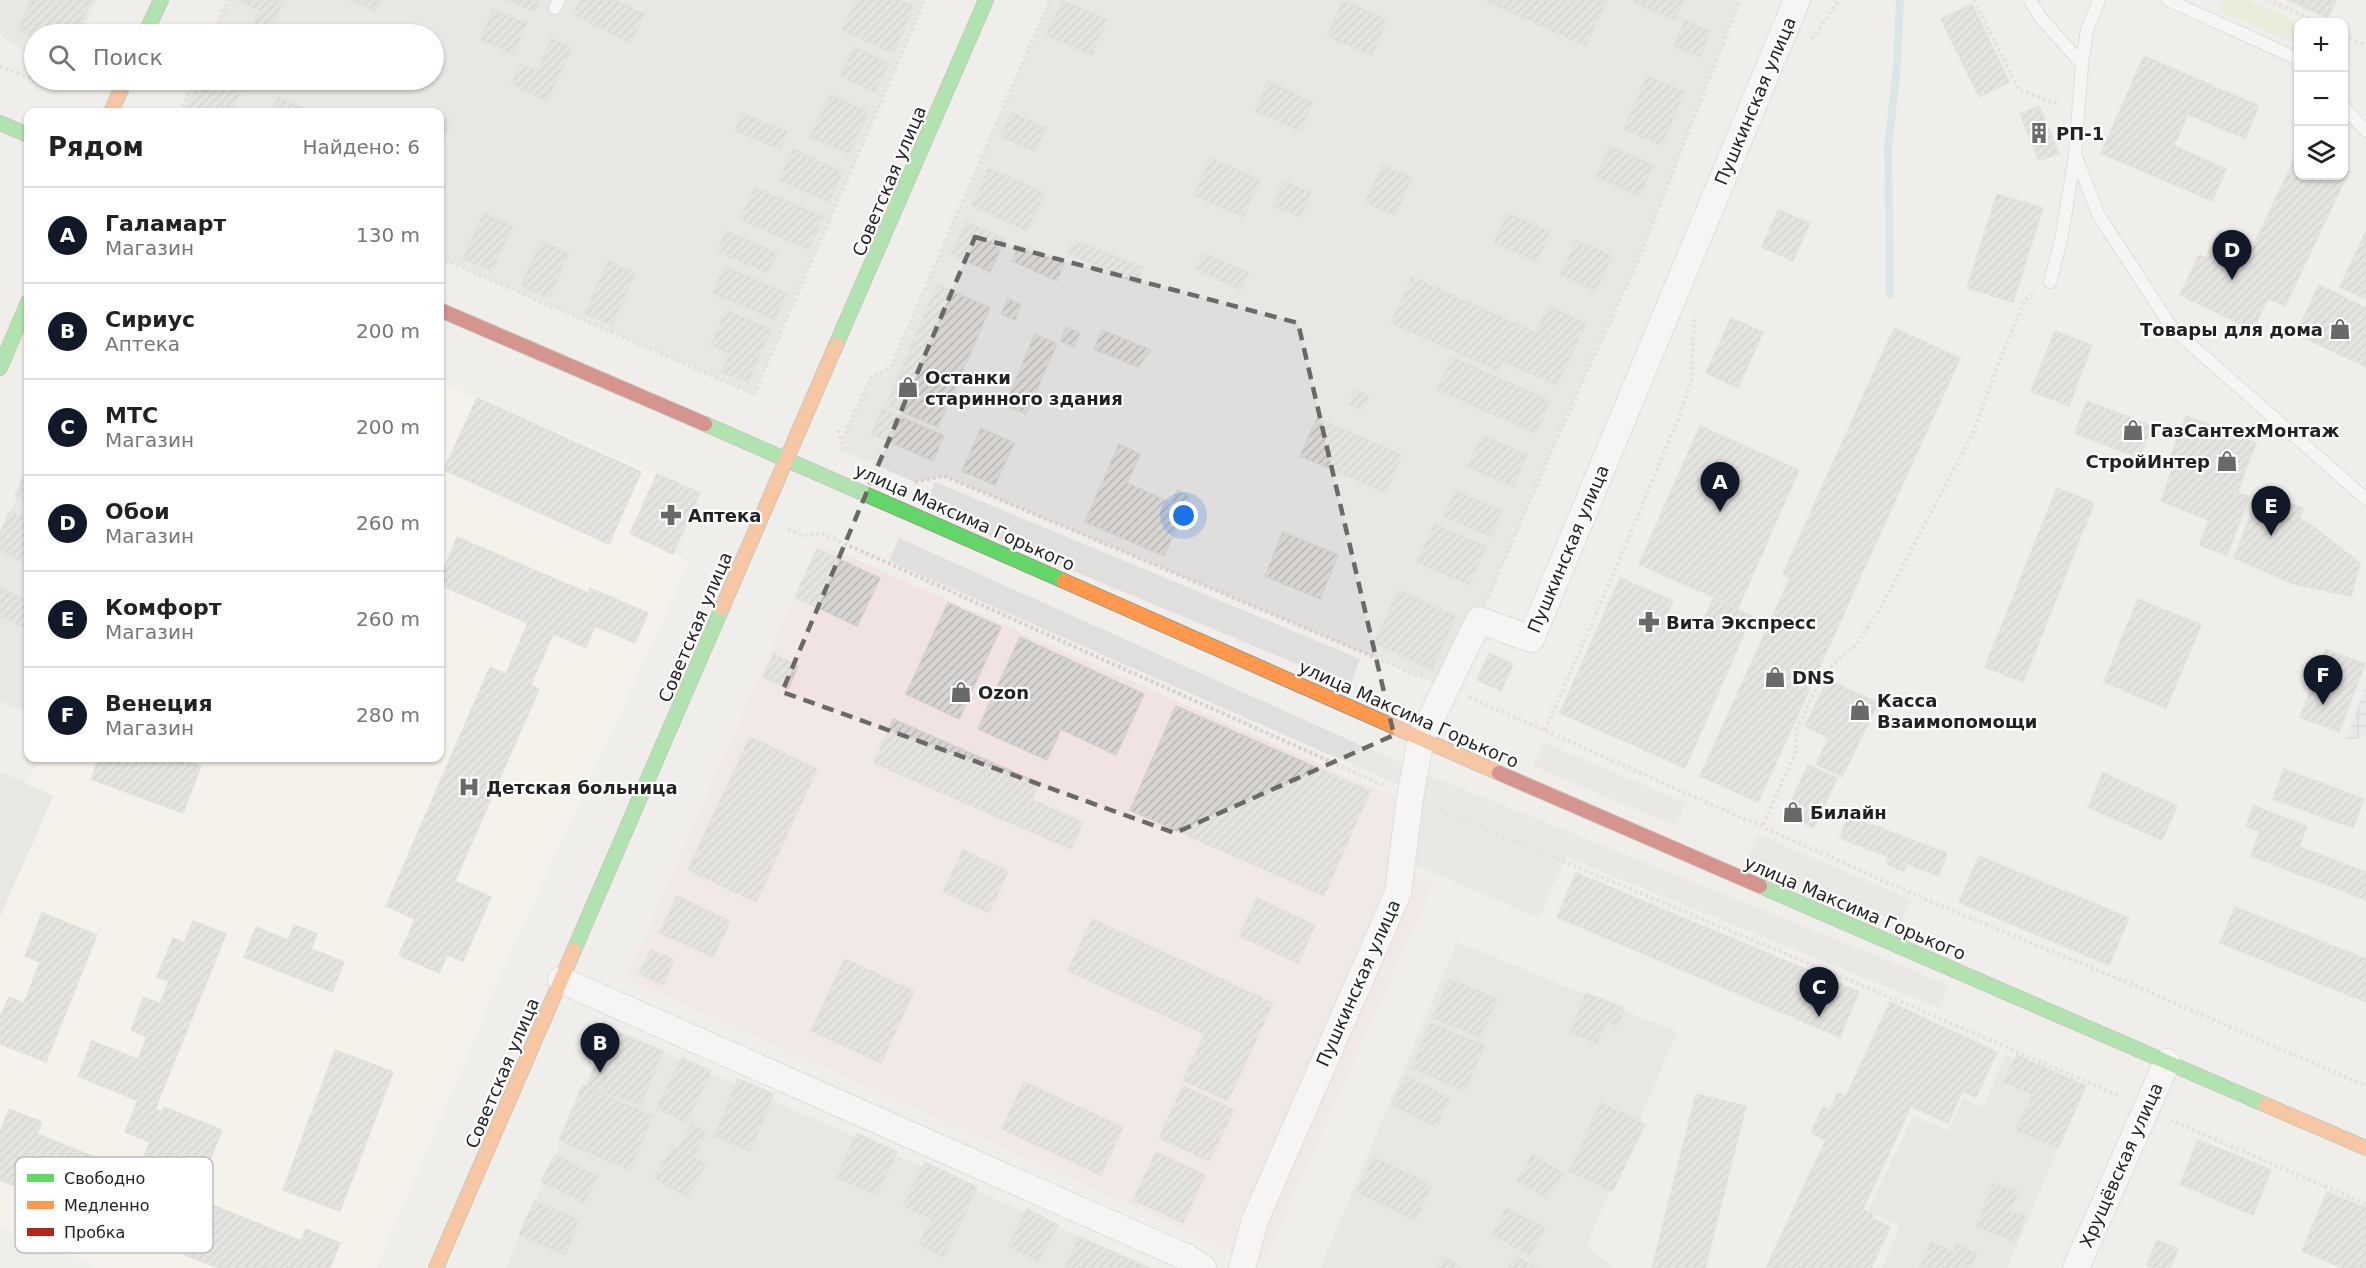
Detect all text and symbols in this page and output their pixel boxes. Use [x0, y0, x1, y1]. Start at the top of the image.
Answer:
street label: Пушкинская улица [1710, 14, 1800, 188]
map controls [2294, 18, 2348, 180]
button: + [2294, 18, 2348, 72]
search box [24, 24, 444, 90]
icon: search [45, 41, 78, 74]
text: Поиск [93, 45, 163, 70]
button: − [2294, 72, 2348, 126]
street label: Советская улица [848, 103, 930, 259]
building icon: РП-1 [2027, 121, 2051, 145]
place label: РП-1 [2056, 123, 2104, 144]
button: layers [2294, 126, 2348, 180]
text: Рядом [48, 132, 144, 162]
text: Найдено: 6 [302, 135, 420, 159]
text: Галамарт [105, 211, 226, 236]
text: A [60, 223, 75, 247]
text: 130 m [356, 223, 420, 247]
pin: D [2212, 230, 2252, 280]
text: Магазин [105, 236, 194, 260]
text: Сириус [105, 307, 195, 332]
shop icon: Товары для дома [2328, 317, 2352, 341]
text: B [60, 319, 75, 343]
text: 200 m [356, 319, 420, 343]
place label: Товары для дома [2140, 319, 2323, 340]
text: Аптека [105, 332, 180, 356]
place label: Останки старинного здания [925, 367, 1123, 409]
shop icon: Останки старинного здания [896, 375, 920, 399]
text: МТС [105, 403, 158, 428]
text: C [60, 415, 75, 439]
text: 200 m [356, 415, 420, 439]
shop icon: ГазСантехМонтаж [2121, 418, 2145, 442]
place label: ГазСантехМонтаж [2150, 420, 2339, 441]
text: Магазин [105, 428, 194, 452]
shop icon: СтройИнтер [2215, 449, 2239, 473]
place label: СтройИнтер [2085, 451, 2210, 472]
street label: улица Максима Горького [852, 459, 1078, 575]
street label: Пушкинская улица [1523, 462, 1613, 636]
pin: A [1700, 462, 1740, 512]
pin: E [2252, 486, 2290, 536]
text: Обои [105, 499, 170, 524]
your location [1169, 501, 1198, 530]
pharmacy icon: Аптека [659, 503, 683, 527]
place label: Аптека [688, 505, 761, 526]
text: D [59, 511, 76, 535]
text: 260 m [356, 511, 420, 535]
text: Магазин [105, 524, 194, 548]
street label: Советская улица [654, 549, 736, 705]
text: Комфорт [105, 595, 222, 620]
text: E [61, 607, 74, 631]
text: 260 m [356, 607, 420, 631]
pharmacy icon: Вита Экспресс [1637, 610, 1661, 634]
place label: Вита Экспресс [1666, 612, 1816, 633]
text: Магазин [105, 620, 194, 644]
street label: улица Максима Горького [1296, 656, 1522, 772]
pin: F [2304, 656, 2342, 705]
shop icon: DNS [1763, 665, 1787, 689]
place label: DNS [1792, 667, 1835, 688]
shop icon: Ozon [949, 680, 973, 704]
place label: Ozon [978, 682, 1029, 703]
place label: Касса Взаимопомощи [1877, 690, 2037, 732]
text: Венеция [105, 691, 213, 716]
shop icon: Касса Взаимопомощи [1848, 698, 1872, 722]
text: F [61, 703, 74, 727]
text: 280 m [356, 703, 420, 727]
text: Магазин [105, 716, 194, 740]
hospital icon: Детская больница [457, 775, 481, 799]
place label: Детская больница [486, 777, 678, 798]
shop icon: Билайн [1781, 800, 1805, 824]
place label: Билайн [1810, 802, 1887, 823]
street label: улица Максима Горького [1741, 852, 1969, 964]
street label: Пушкинская улица [1312, 896, 1404, 1070]
pin: C [1800, 968, 1838, 1017]
street label: Советская улица [461, 995, 543, 1151]
pin: B [580, 1024, 620, 1073]
street label: Хрущёвская улица [2075, 1079, 2167, 1251]
legend [15, 1157, 213, 1253]
text: Свободно [64, 1169, 145, 1188]
text: Медленно [64, 1196, 150, 1215]
text: Пробка [64, 1223, 125, 1242]

